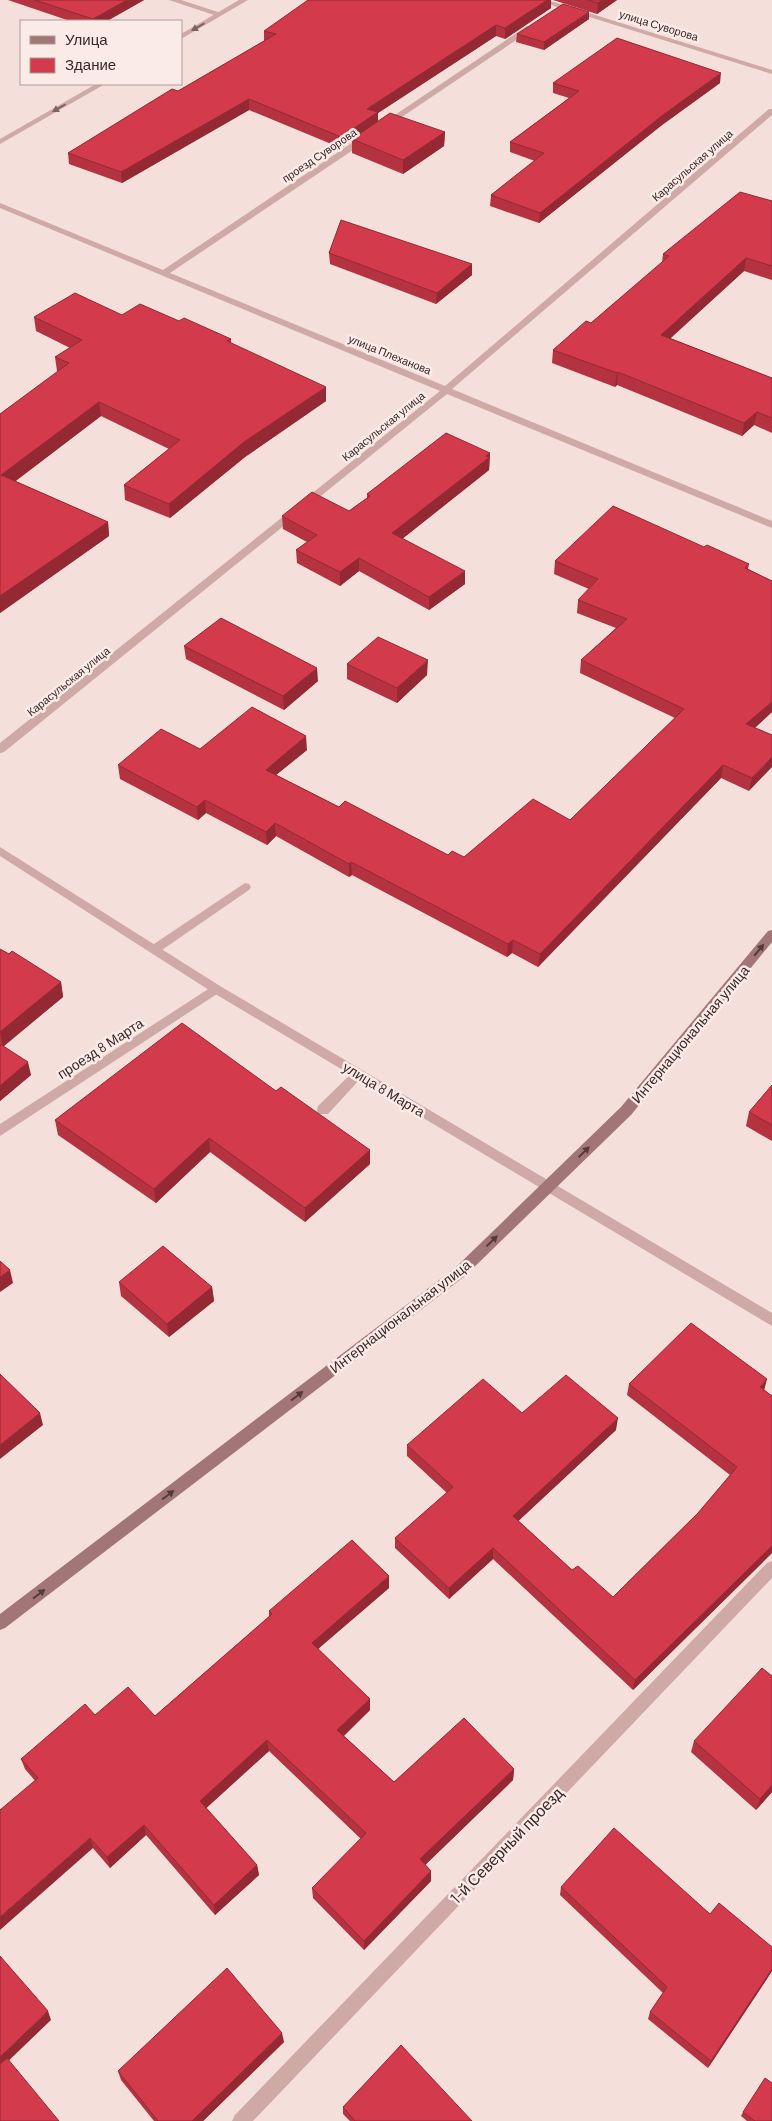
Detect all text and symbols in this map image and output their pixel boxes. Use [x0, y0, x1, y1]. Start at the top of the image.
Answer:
street label: улица Суворова [618, 7, 701, 43]
legend [20, 20, 182, 85]
one-way arrow [191, 23, 204, 32]
text: Улица [65, 30, 108, 48]
text: Здание [65, 55, 116, 73]
one-way arrow [52, 104, 65, 113]
street label: проезд Суворова [279, 125, 359, 185]
street label: Карасульская улица [649, 126, 736, 204]
street label: улица Плеханова [347, 331, 434, 377]
street label: Карасульская улица [339, 388, 428, 463]
street label: Карасульская улица [24, 643, 113, 718]
one-way arrow [753, 944, 764, 957]
street label: Интернациональная улица [628, 962, 753, 1106]
street label: проезд 8 Марта [54, 1014, 146, 1082]
street label: улица 8 Марта [340, 1058, 428, 1120]
one-way arrow [578, 1146, 590, 1158]
one-way arrow [486, 1235, 498, 1247]
street label: Интернациональная улица [326, 1256, 474, 1376]
one-way arrow [290, 1391, 303, 1402]
one-way arrow [161, 1490, 175, 1500]
one-way arrow [32, 1588, 45, 1599]
street label: 1-й Северный проезд [446, 1782, 567, 1907]

